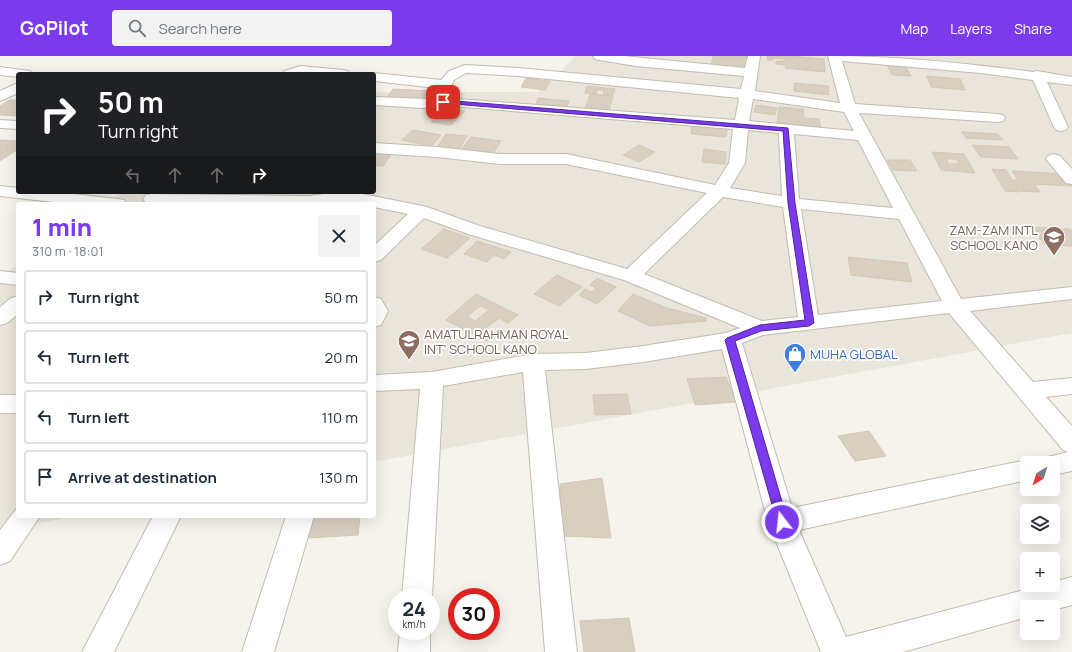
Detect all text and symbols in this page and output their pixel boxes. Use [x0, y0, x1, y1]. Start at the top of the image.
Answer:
search box [112, 10, 392, 46]
text: GoPilot [20, 15, 88, 41]
icon: search [126, 17, 148, 39]
text: Search here [158, 18, 242, 39]
text: Map [900, 19, 928, 38]
text: Layers [950, 19, 992, 38]
text: Share [1014, 19, 1052, 38]
text: 50 m [98, 83, 164, 121]
pin [426, 85, 460, 119]
icon: right [32, 88, 84, 140]
icon: arrive [432, 91, 454, 113]
text: Turn right [98, 119, 179, 143]
icon: left [122, 164, 144, 186]
icon: ahead [164, 164, 186, 186]
icon: ahead [206, 164, 228, 186]
icon: right [248, 164, 270, 186]
text: 1 min [32, 210, 92, 243]
button: close [318, 215, 360, 257]
place label: ZAM-ZAM INTL SCHOOL KANO [949, 221, 1039, 254]
school or university icon: ZAM-ZAM INTL SCHOOL KANO [1041, 224, 1067, 257]
text: 310 m · 18:01 [32, 242, 103, 260]
icon: right [34, 286, 56, 308]
text: Turn right [68, 287, 139, 308]
text: 50 m [324, 287, 358, 308]
place label: AMATULRAHMAN ROYAL INT' SCHOOL KANO [424, 325, 569, 358]
school or university icon: AMATULRAHMAN ROYAL INT' SCHOOL KANO [396, 328, 422, 361]
shop icon: MUHA GLOBAL [782, 341, 808, 374]
place label: MUHA GLOBAL [810, 345, 898, 363]
icon: left [34, 346, 56, 368]
text: Turn left [68, 347, 130, 368]
text: 20 m [325, 347, 358, 368]
icon: left [34, 406, 56, 428]
text: Turn left [68, 407, 130, 428]
text: 110 m [321, 407, 358, 428]
north arrow [1020, 456, 1060, 496]
map controls [1020, 456, 1060, 640]
icon: arrive [34, 466, 56, 488]
text: Arrive at destination [68, 467, 217, 488]
text: 130 m [319, 467, 358, 488]
position arrow [761, 501, 803, 543]
button: layers [1020, 504, 1060, 544]
button: + [1020, 552, 1060, 592]
speed limit sign: 30 [448, 588, 500, 640]
text: 24 [402, 595, 426, 622]
button: − [1020, 600, 1060, 640]
text: km/h [402, 617, 426, 631]

